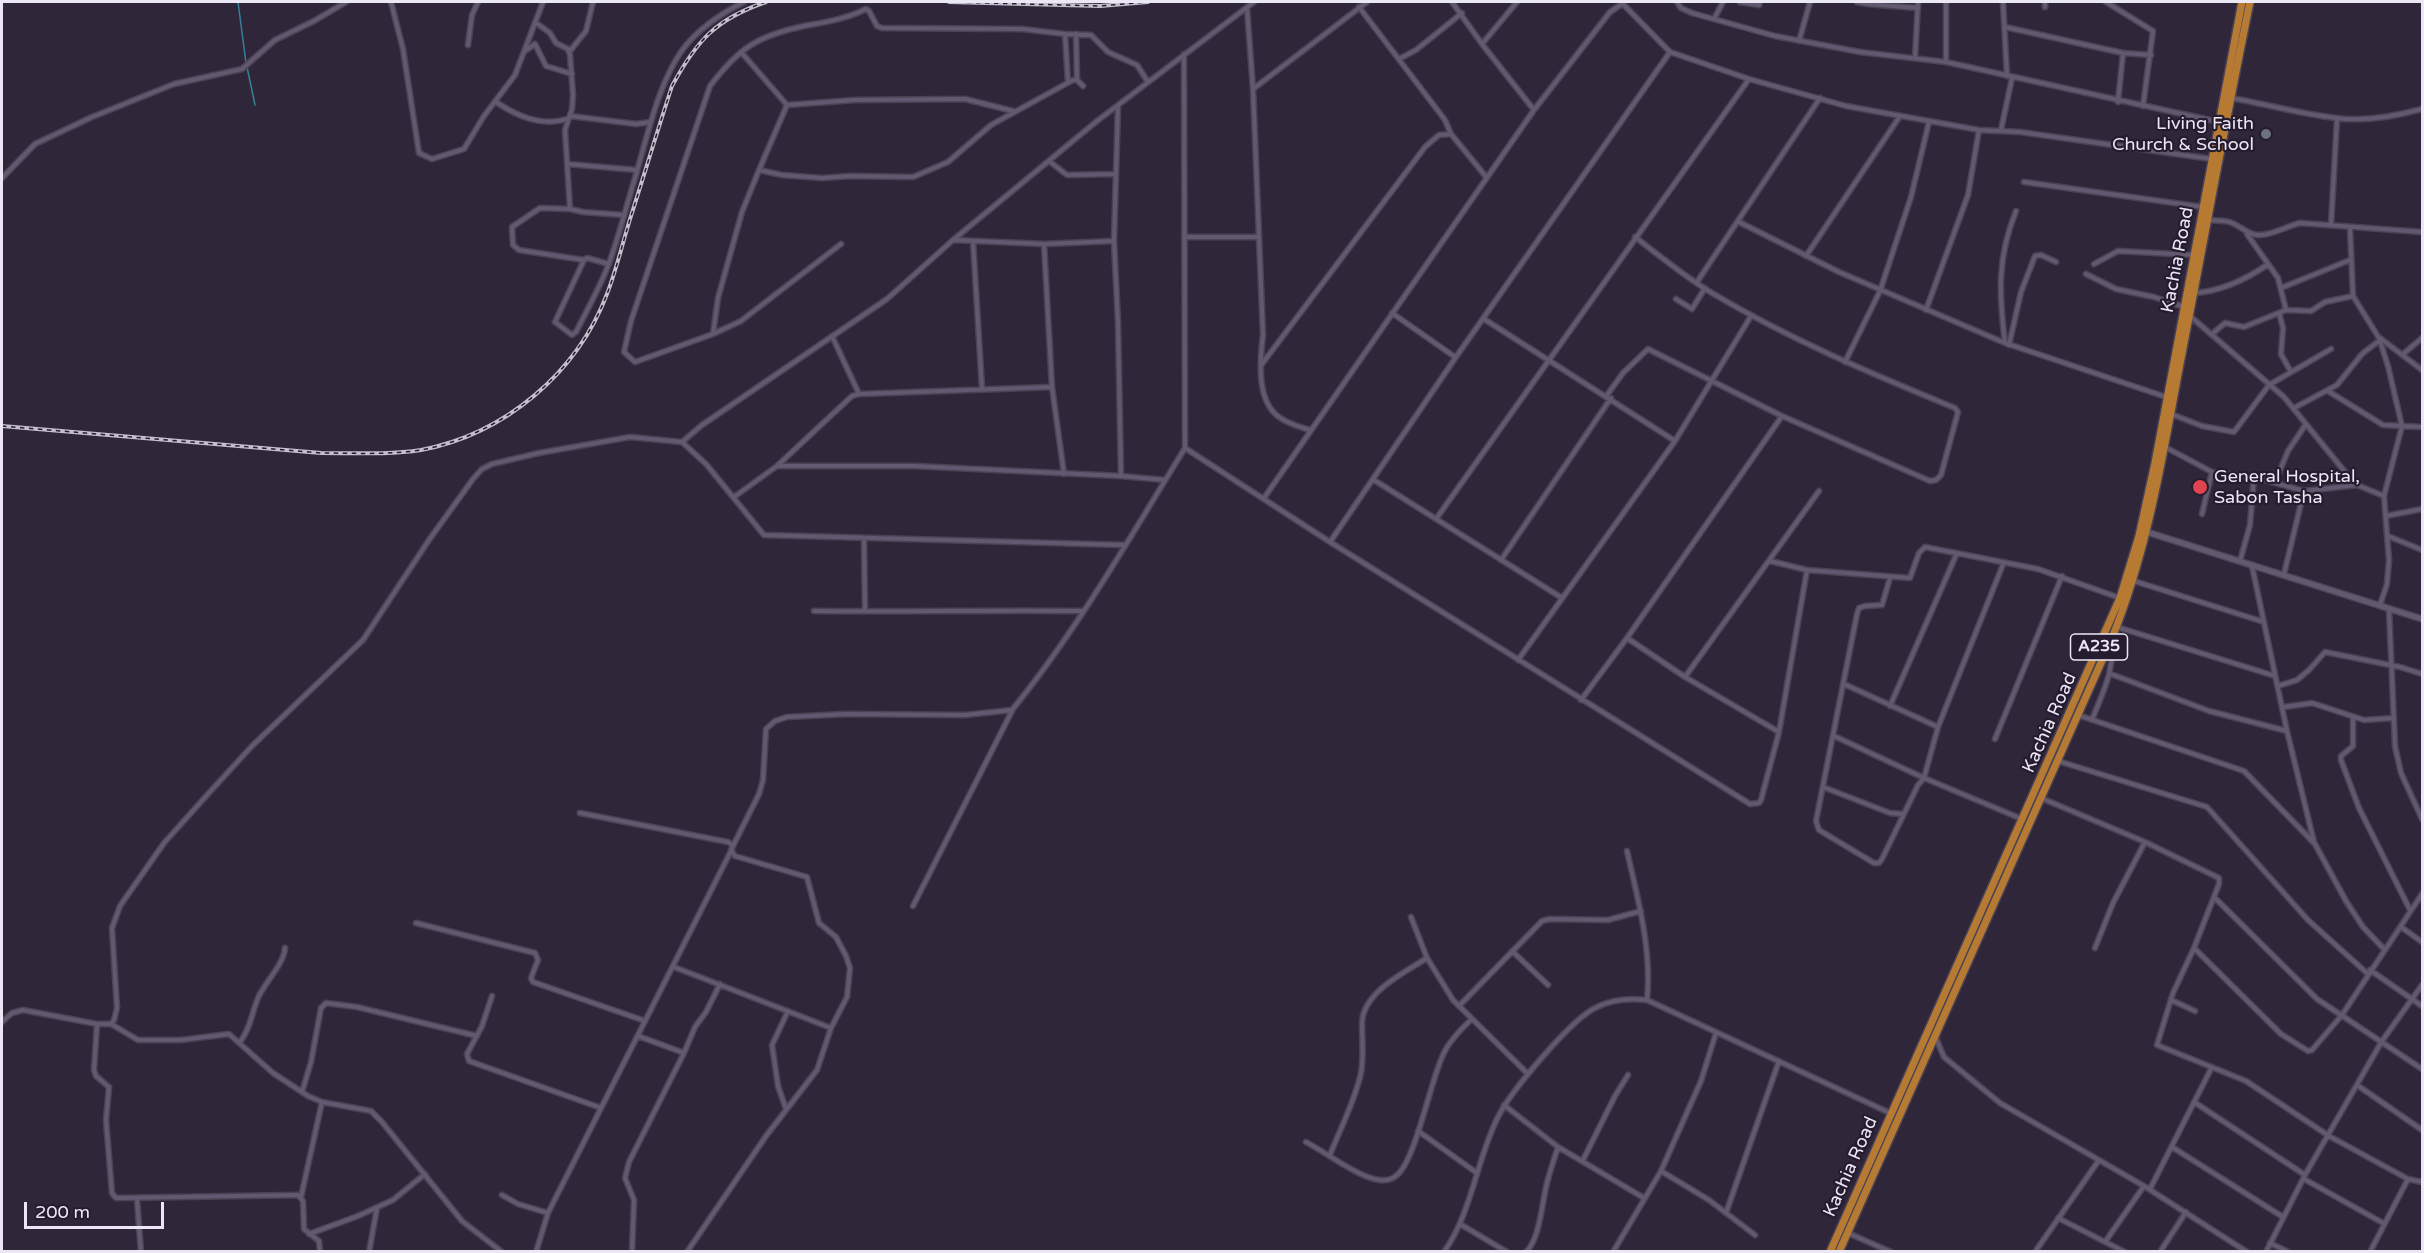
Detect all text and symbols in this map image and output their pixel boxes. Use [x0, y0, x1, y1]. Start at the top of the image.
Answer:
place label: Living Faith Church & School [2112, 113, 2254, 156]
marker: Living Faith Church & School [2259, 127, 2273, 141]
street label: Kachia Road [2157, 205, 2199, 315]
place label: General Hospital, Sabon Tasha [2214, 466, 2360, 508]
marker: General Hospital, Sabon Tasha [2191, 478, 2209, 496]
road number: A235 [2070, 634, 2128, 660]
street label: Kachia Road [2018, 670, 2082, 776]
street label: Kachia Road [1819, 1114, 1883, 1220]
scale bar [27, 1190, 166, 1228]
text: 200 m [35, 1201, 90, 1223]

